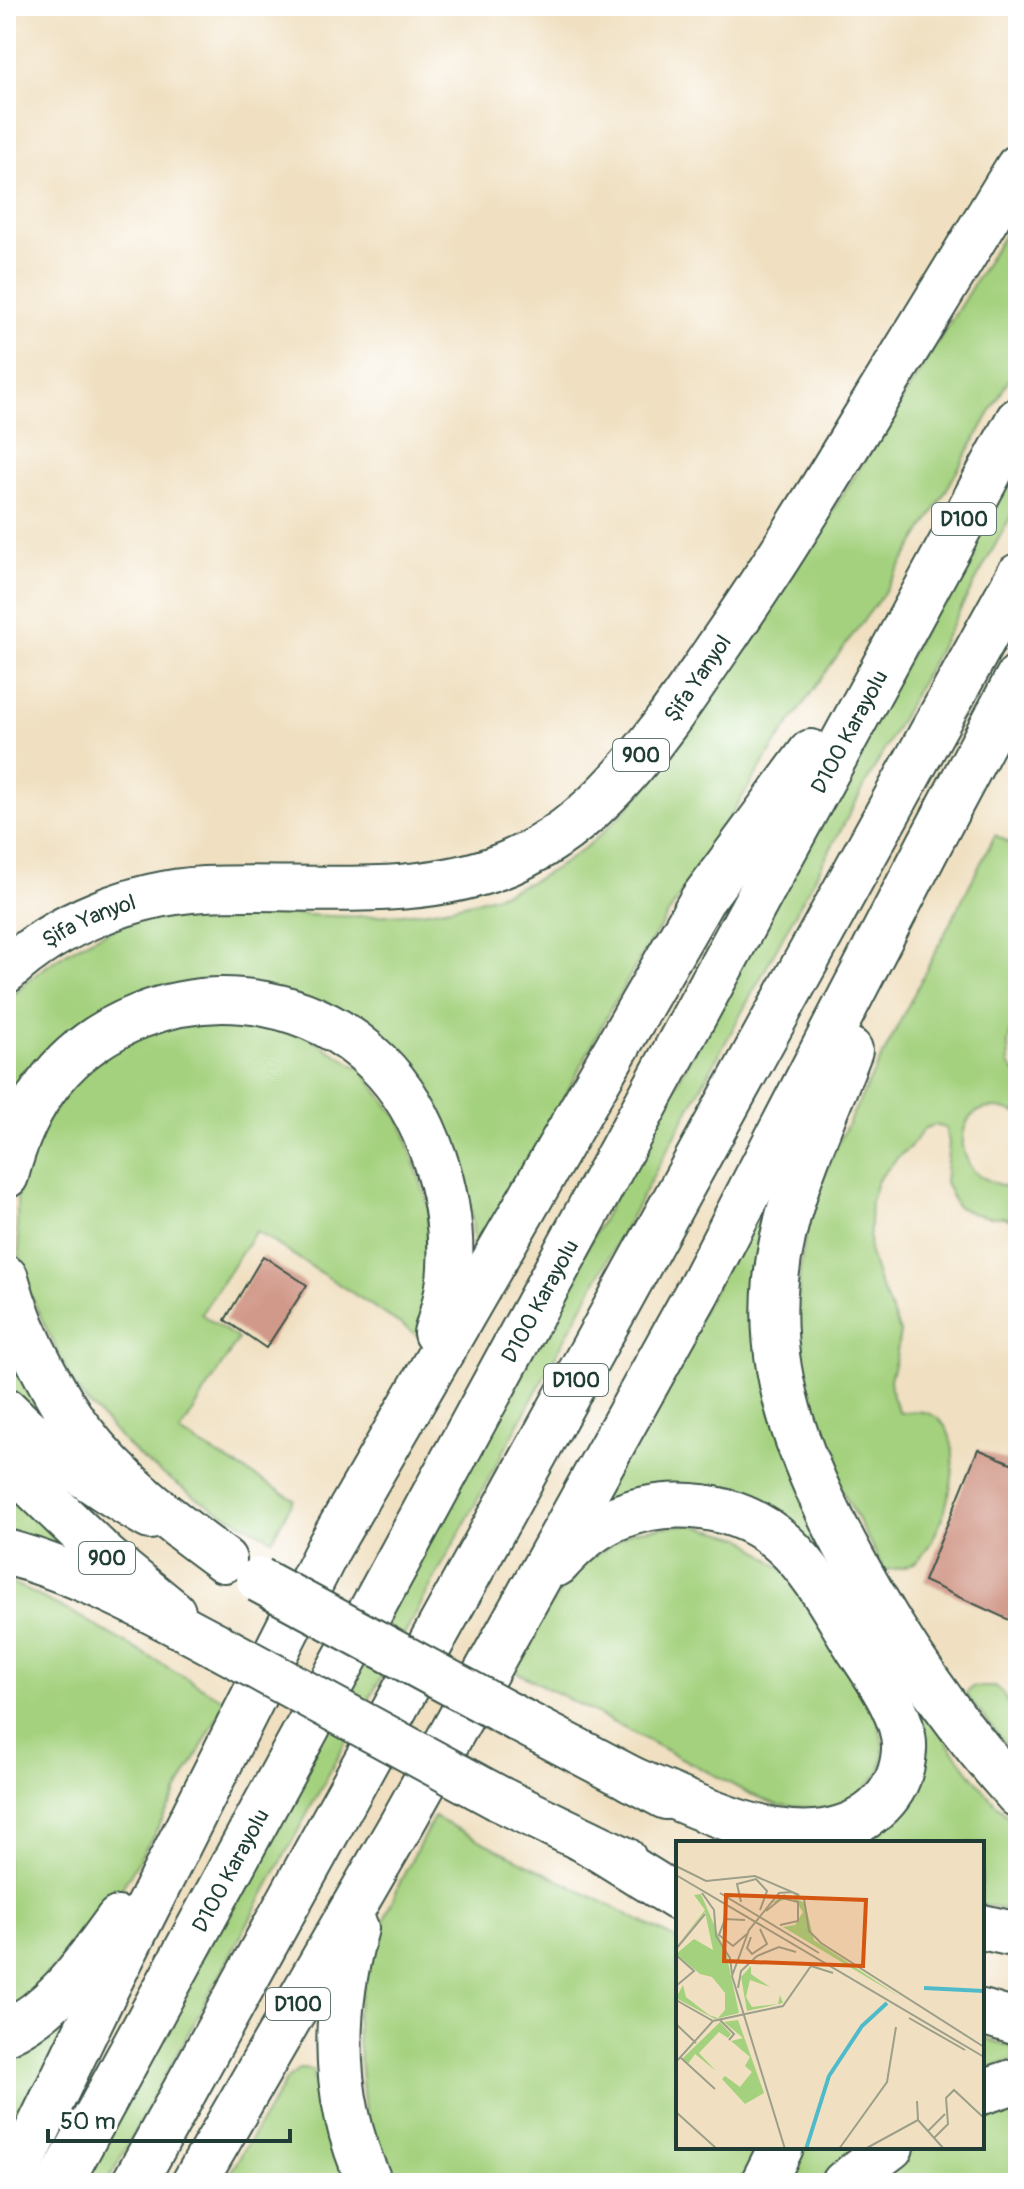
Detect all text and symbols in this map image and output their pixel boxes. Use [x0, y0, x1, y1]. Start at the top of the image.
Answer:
road number: D100 [932, 503, 996, 535]
street label: Şifa Yanyol [658, 630, 738, 728]
street label: D100 Karayolu [805, 665, 895, 799]
road number: 900 [613, 739, 669, 771]
street label: Şifa Yanyol [37, 888, 139, 954]
street label: D100 Karayolu [495, 1235, 585, 1368]
road number: D100 [544, 1364, 608, 1396]
road number: 900 [79, 1542, 135, 1574]
street label: D100 Karayolu [186, 1804, 276, 1937]
inset map [676, 1841, 984, 2149]
road number: D100 [266, 1988, 330, 2020]
scale bar [48, 2093, 290, 2143]
text: 50 m [60, 2107, 116, 2136]

